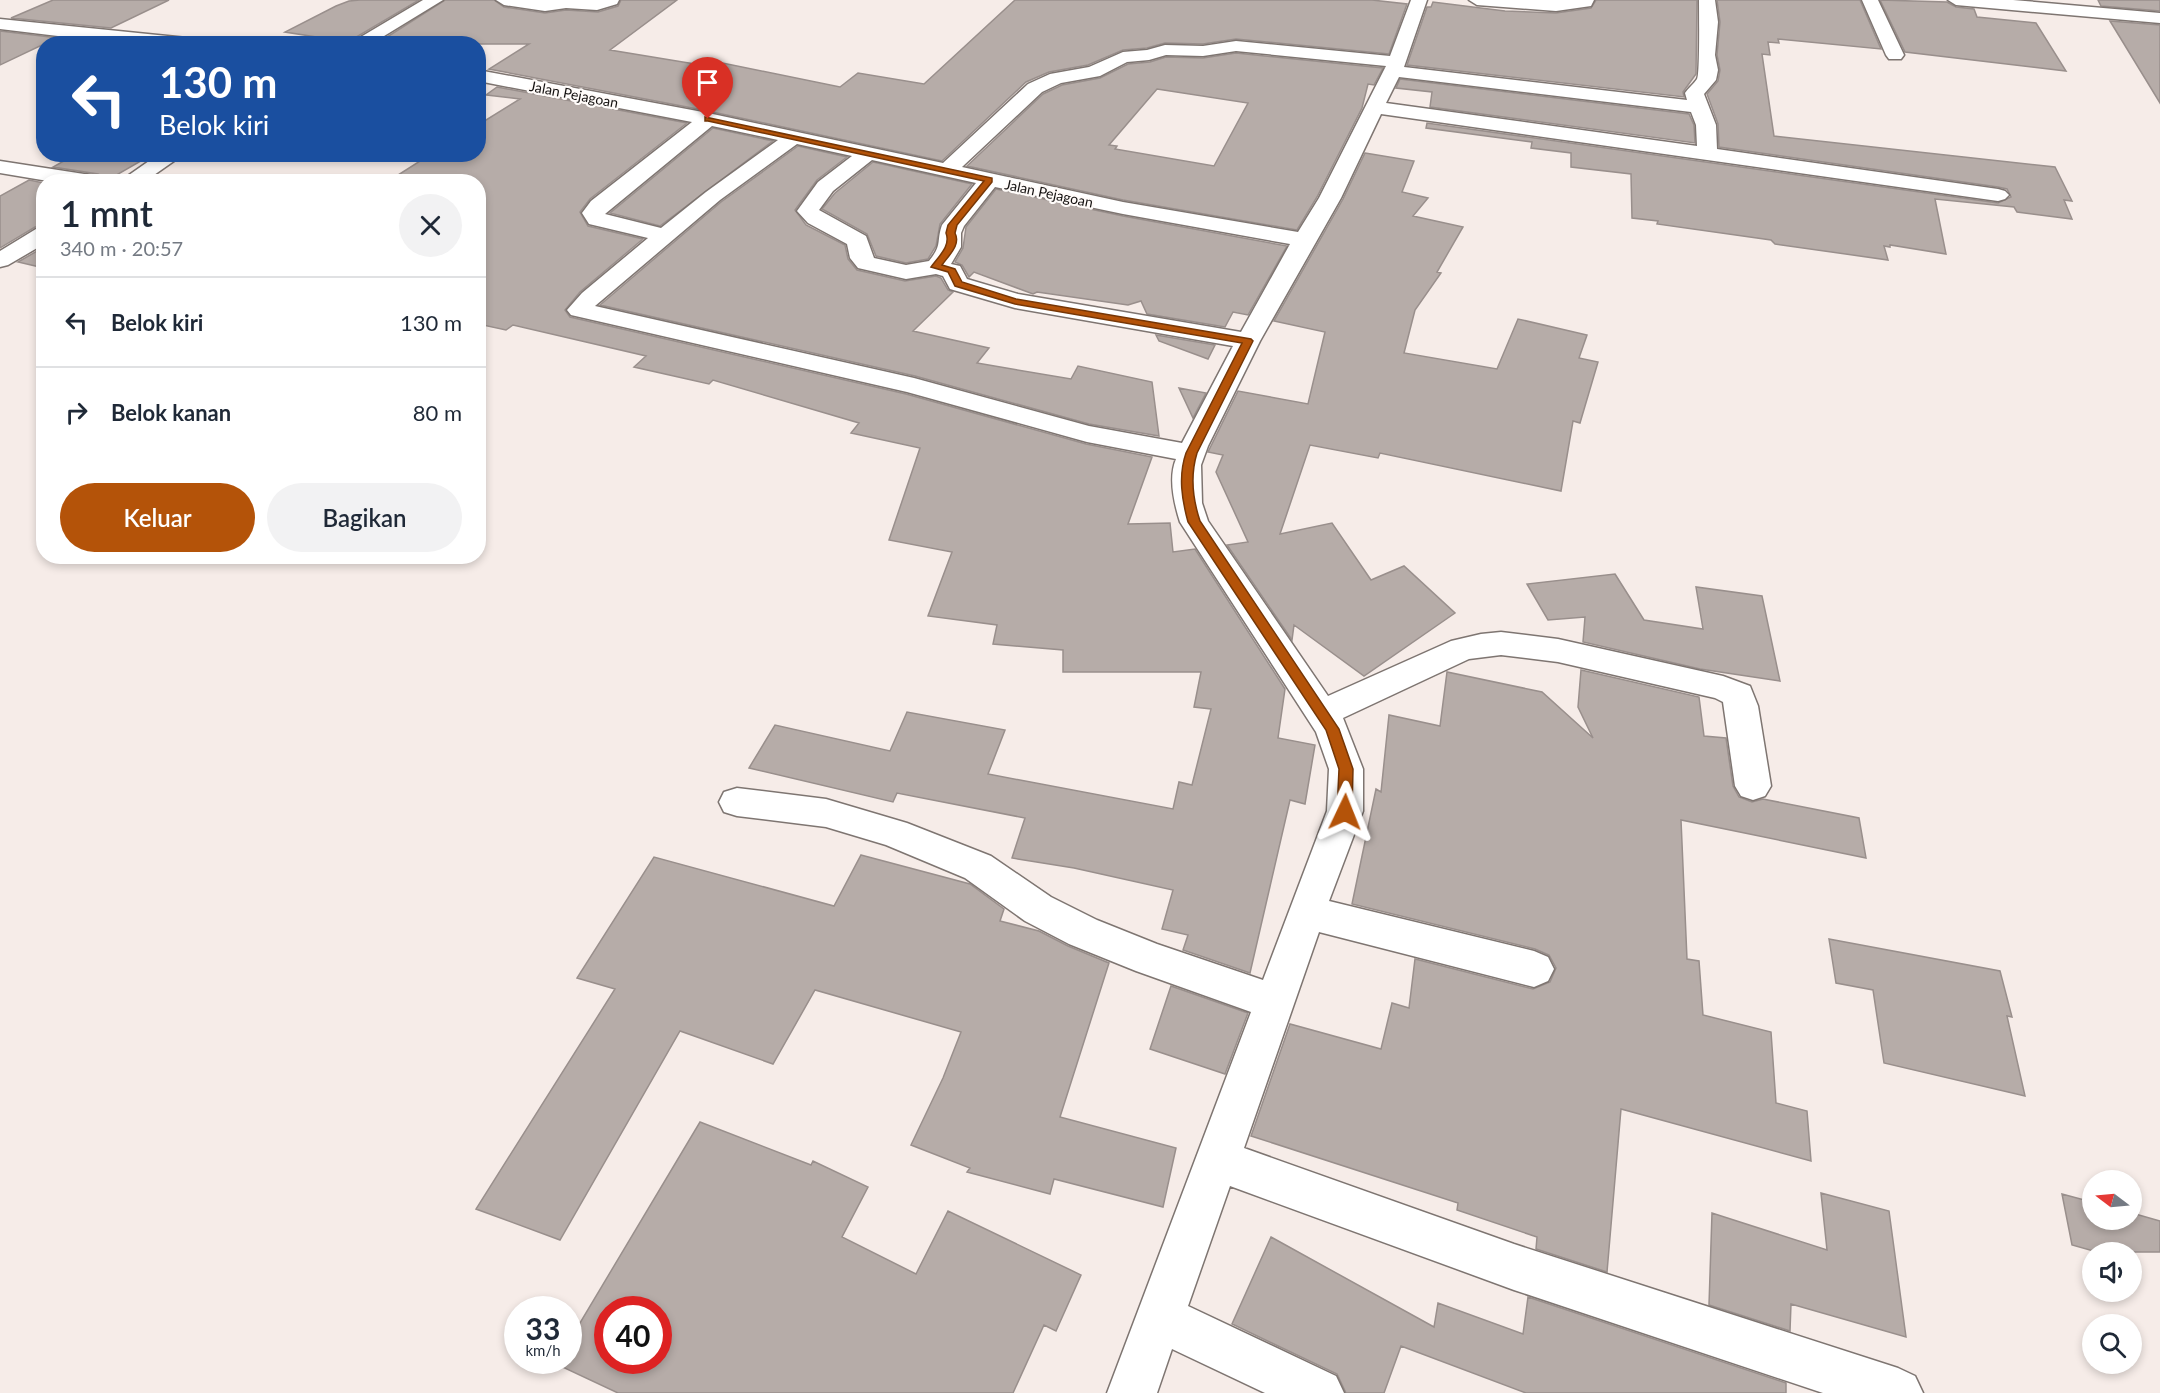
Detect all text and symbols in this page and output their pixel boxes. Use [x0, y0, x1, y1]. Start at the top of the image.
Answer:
text: 130 m [159, 57, 277, 107]
pin [682, 57, 733, 119]
icon: left [60, 60, 138, 138]
icon: arrive [691, 66, 724, 99]
street label: Jalan Pejagoan [528, 77, 620, 111]
text: Belok kiri [159, 108, 269, 141]
street label: Jalan Pejagoan [1003, 175, 1095, 211]
text: 1 mnt [60, 191, 153, 235]
button: close [399, 194, 462, 257]
text: 340 m · 20:57 [60, 236, 183, 260]
icon: left [60, 306, 93, 339]
text: Belok kiri [111, 309, 203, 336]
text: 130 m [400, 309, 462, 336]
icon: right [60, 396, 93, 429]
text: Belok kanan [111, 399, 231, 426]
text: 80 m [413, 399, 462, 426]
button: Keluar [60, 483, 255, 552]
button: Bagikan [267, 483, 462, 552]
position arrow [1313, 780, 1377, 844]
north arrow [2082, 1170, 2142, 1230]
map controls [2082, 1170, 2142, 1374]
button: sound [2082, 1242, 2142, 1302]
speed limit sign: 40 [594, 1296, 672, 1374]
text: 33 [526, 1310, 560, 1346]
button: search [2082, 1314, 2142, 1374]
text: km/h [525, 1341, 561, 1359]

